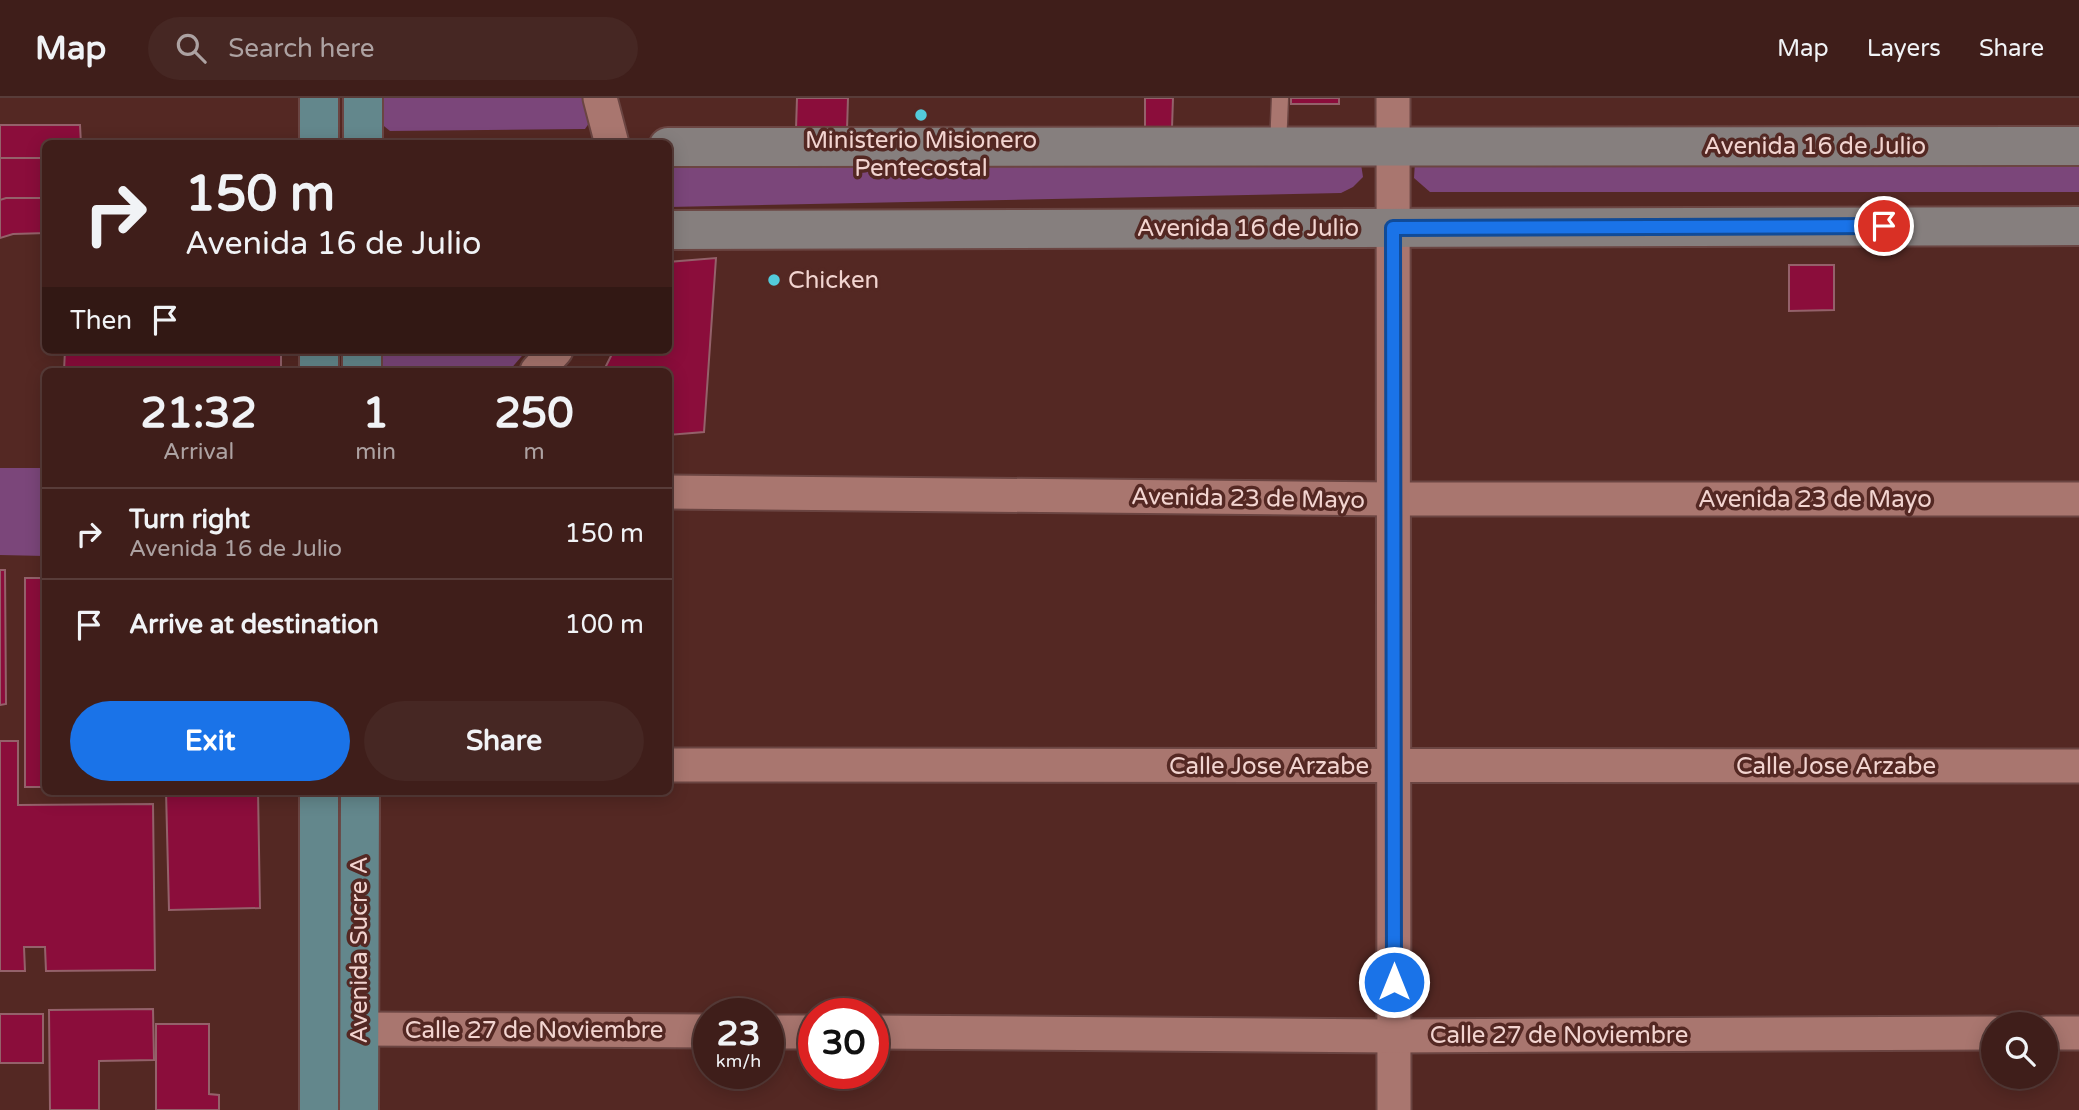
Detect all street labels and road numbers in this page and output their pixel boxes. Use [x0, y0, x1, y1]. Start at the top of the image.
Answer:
street label: Avenida 16 de Julio [1704, 132, 1926, 161]
street label: Avenida 16 de Julio [1137, 214, 1359, 243]
street label: Avenida 23 de Mayo [1131, 482, 1365, 515]
street label: Avenida 23 de Mayo [1698, 485, 1932, 514]
street label: Calle Jose Arzabe [1169, 752, 1369, 781]
street label: Calle Jose Arzabe [1736, 752, 1936, 781]
street label: Avenida Sucre A [345, 856, 374, 1044]
street label: Calle 27 de Noviembre [405, 1016, 663, 1045]
street label: Calle 27 de Noviembre [1430, 1021, 1688, 1050]

